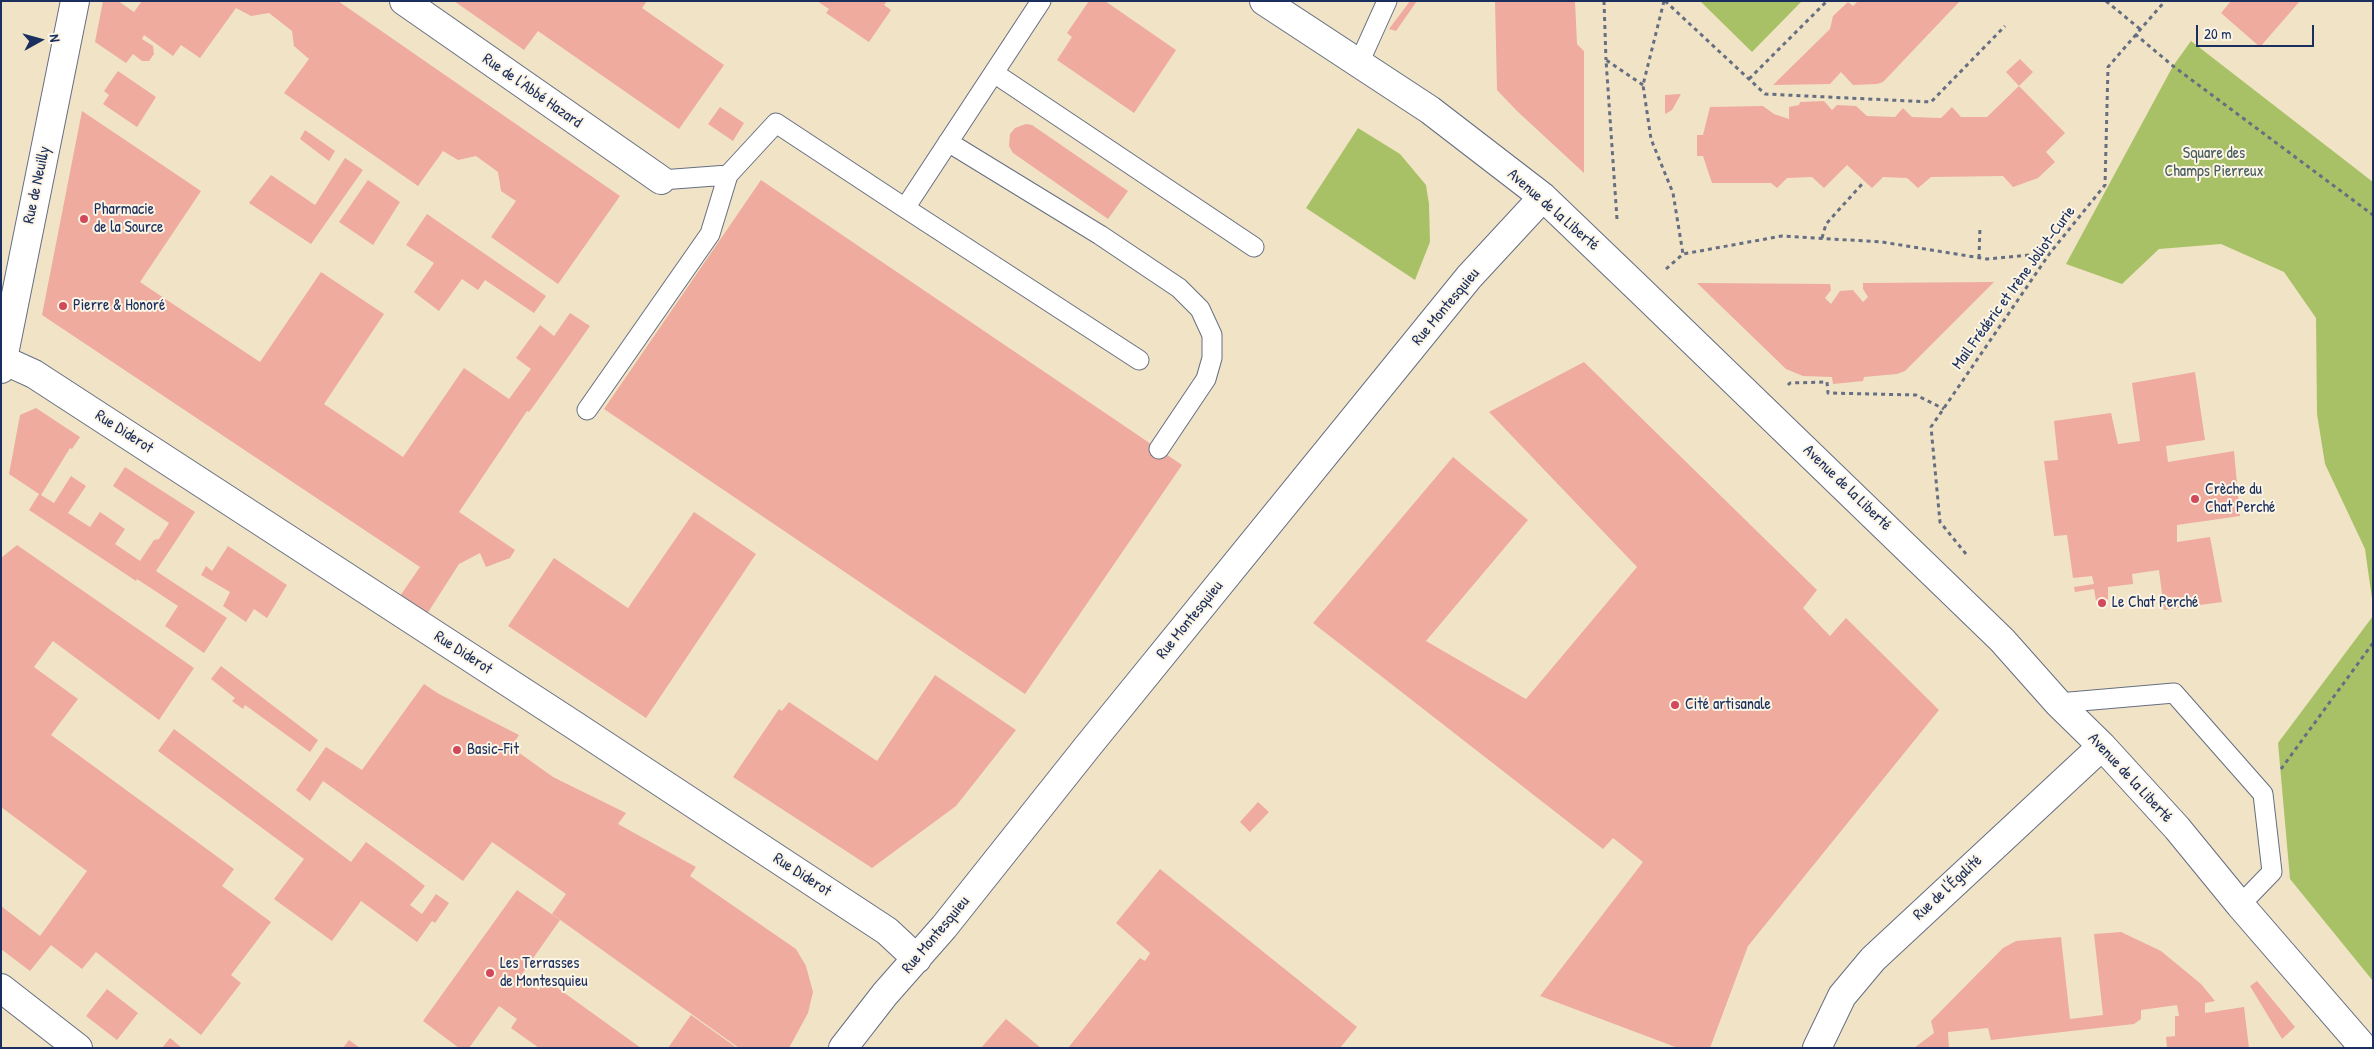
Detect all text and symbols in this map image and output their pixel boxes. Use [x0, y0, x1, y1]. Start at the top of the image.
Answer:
north arrow [15, 15, 65, 65]
scale bar [2199, 15, 2316, 47]
text: 20 m [2204, 23, 2231, 44]
text: N [46, 33, 65, 43]
street label: Rue de l'Abbé Hazard [478, 50, 586, 132]
park label: Square des Champs Pierreux [2164, 144, 2264, 182]
street label: Rue de Neuilly [19, 145, 55, 225]
street label: Avenue de la Liberté [1503, 165, 1603, 255]
place label: Pharmacie de la Source [94, 200, 163, 238]
street label: Mail Frédéric et Irène Joliot-Curie [1948, 203, 2080, 373]
marker: Pharmacie de la Source [78, 213, 90, 225]
street label: Rue Montesquieu [1408, 264, 1484, 350]
place label: Pierre & Honoré [73, 296, 165, 316]
marker: Pierre & Honoré [57, 300, 69, 312]
street label: Rue Diderot [91, 406, 157, 458]
street label: Avenue de la Liberté [1799, 441, 1895, 535]
place label: Crèche du Chat Perché [2205, 480, 2275, 518]
marker: Crèche du Chat Perché [2189, 493, 2201, 505]
street label: Rue Montesquieu [1153, 577, 1227, 663]
place label: Le Chat Perché [2112, 593, 2198, 613]
marker: Le Chat Perché [2096, 597, 2108, 609]
street label: Rue Diderot [430, 627, 496, 679]
place label: Cité artisanale [1685, 695, 1771, 715]
marker: Cité artisanale [1669, 699, 1681, 711]
street label: Avenue de la Liberté [2084, 729, 2176, 827]
place label: Basic-Fit [467, 740, 519, 760]
marker: Basic-Fit [451, 744, 463, 756]
street label: Rue Diderot [769, 849, 835, 901]
street label: Rue de l'Égalité [1910, 851, 1986, 925]
street label: Rue Montesquieu [898, 892, 974, 978]
place label: Les Terrasses de Montesquieu [500, 954, 588, 992]
marker: Les Terrasses de Montesquieu [484, 967, 496, 979]

